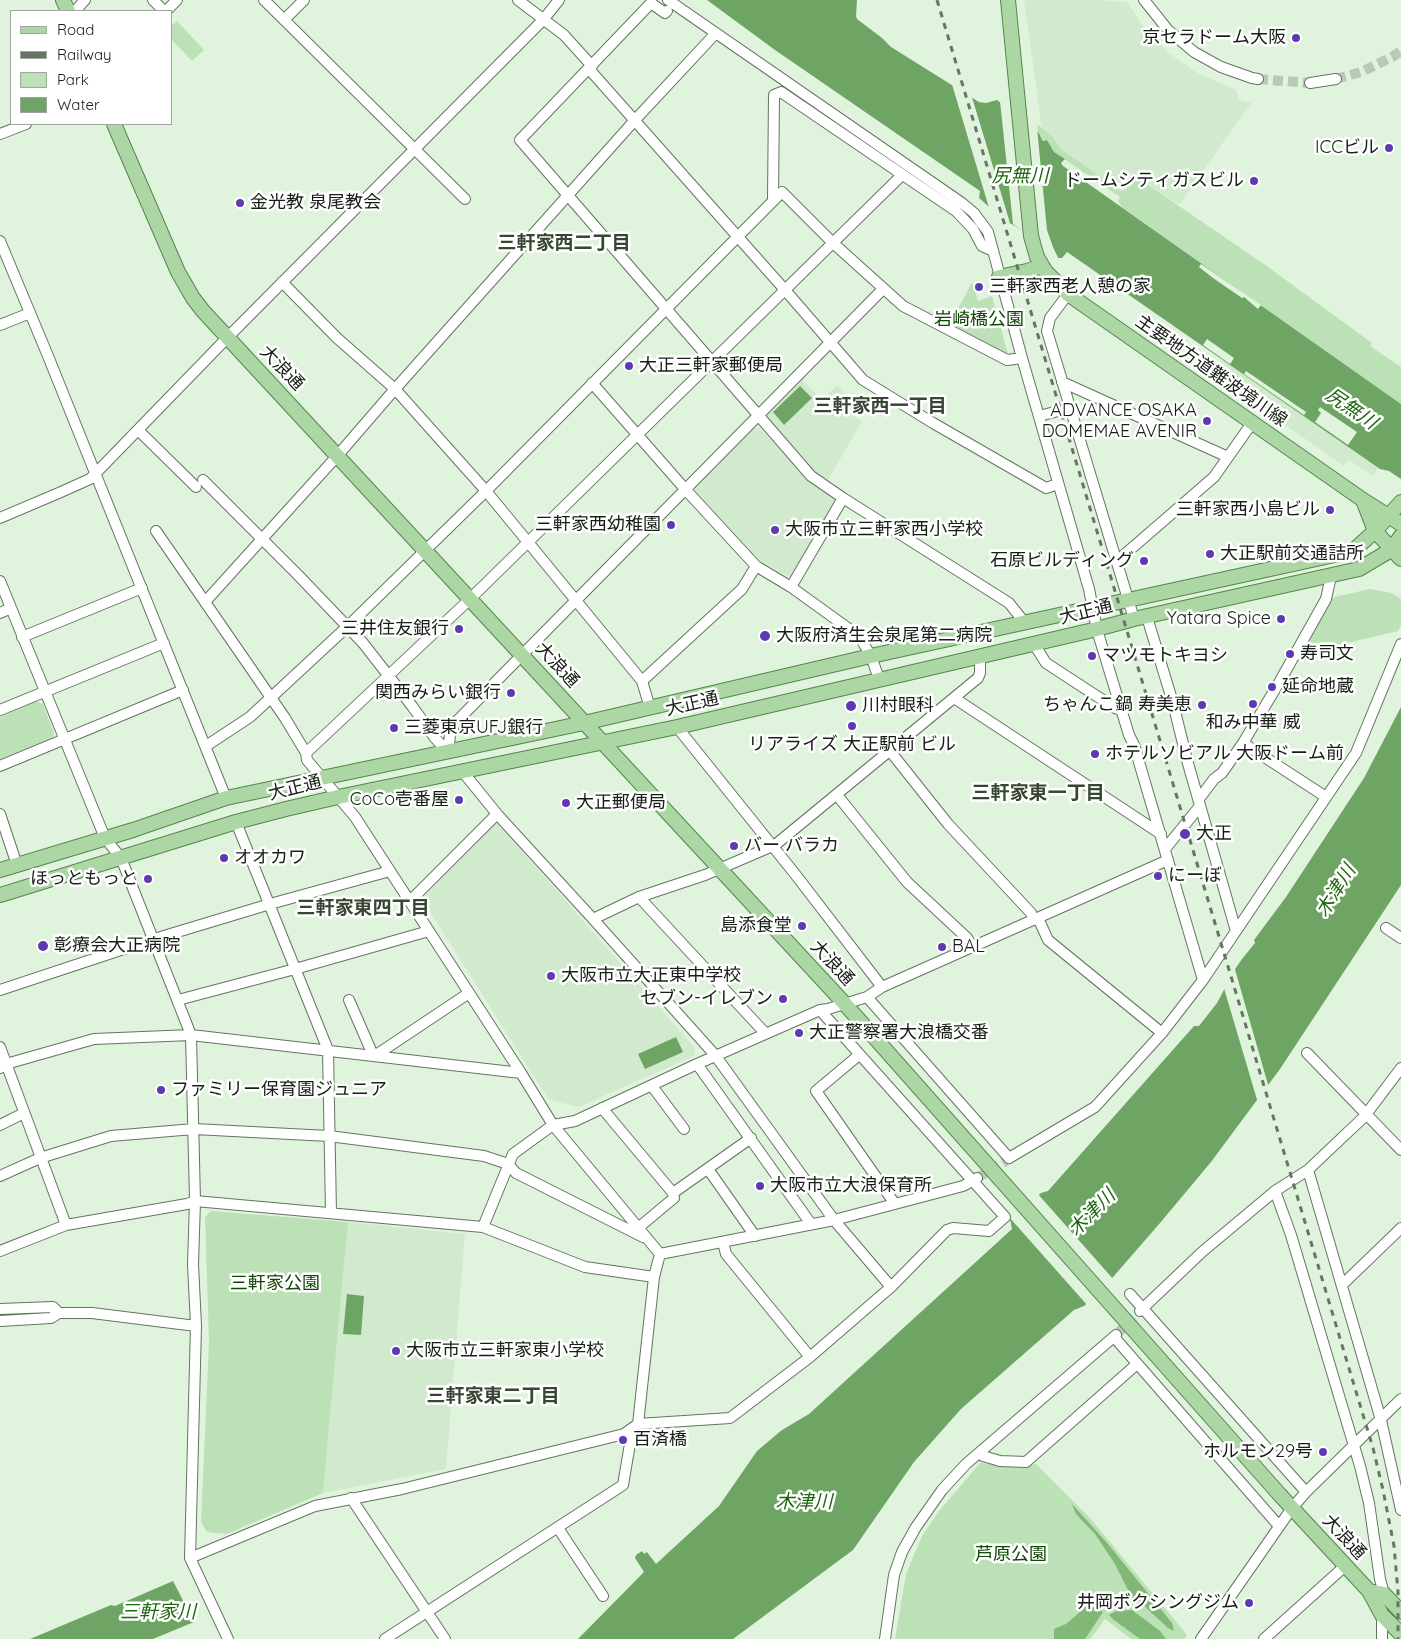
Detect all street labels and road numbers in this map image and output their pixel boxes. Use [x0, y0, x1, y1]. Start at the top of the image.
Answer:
street label: 主要地方道難波境川線 [1131, 311, 1291, 431]
street label: 大浪通 [255, 341, 309, 395]
street label: 大正通 [1057, 595, 1115, 629]
street label: 大浪通 [531, 638, 583, 692]
street label: 大正通 [663, 687, 721, 721]
street label: 大正通 [266, 771, 324, 805]
street label: 大浪通 [806, 936, 858, 990]
street label: 大浪通 [1318, 1510, 1370, 1564]

